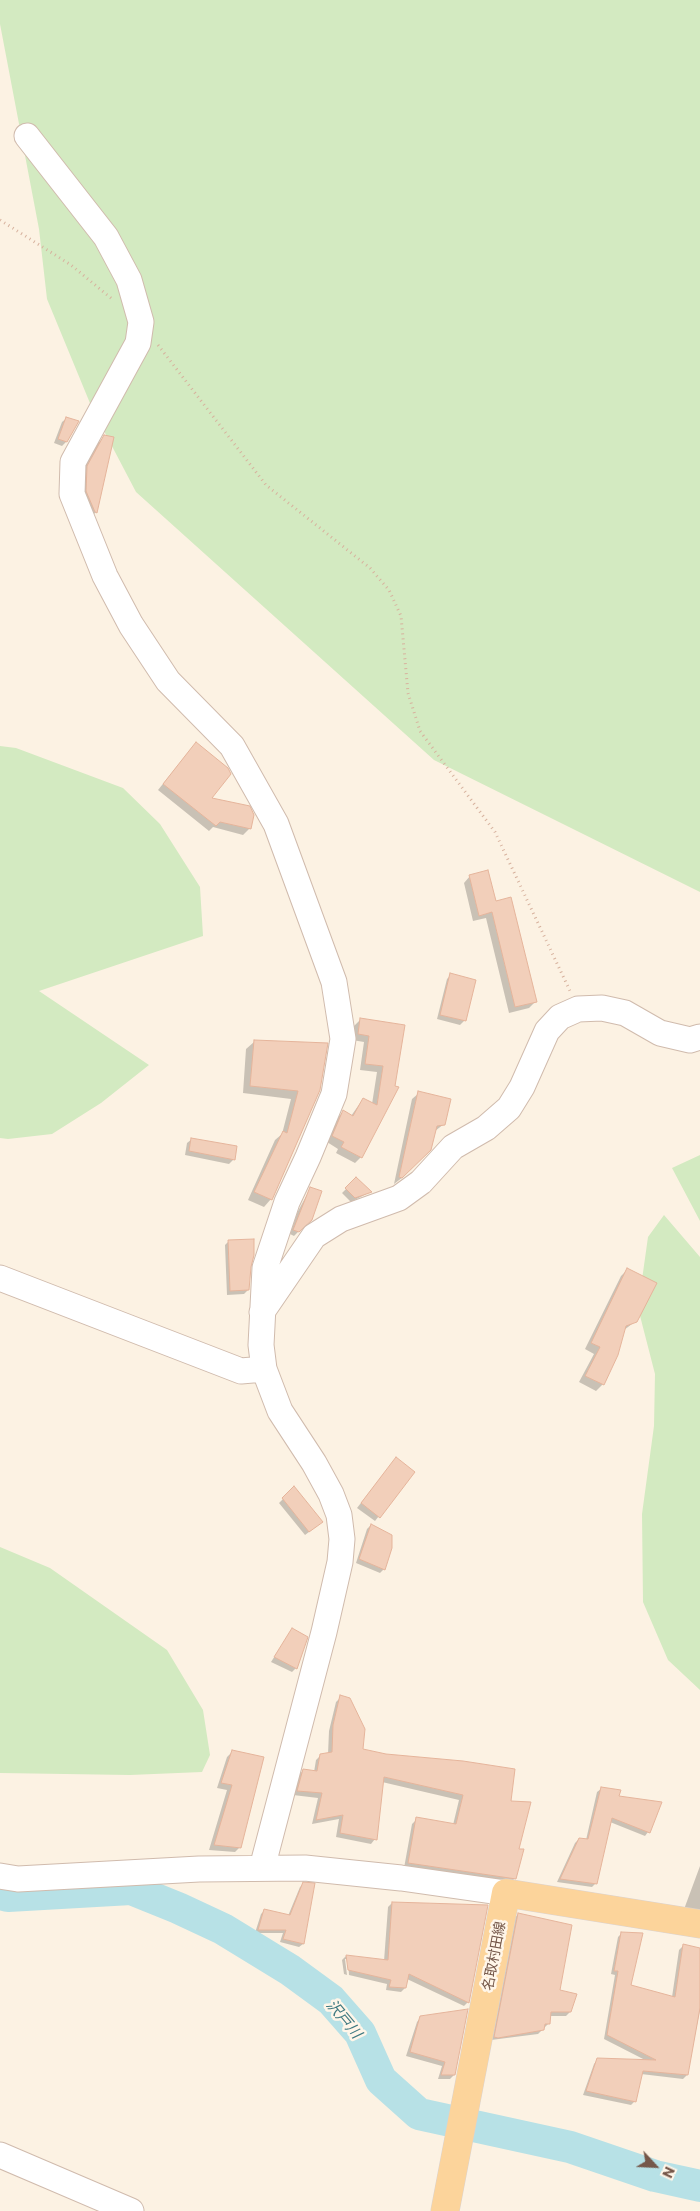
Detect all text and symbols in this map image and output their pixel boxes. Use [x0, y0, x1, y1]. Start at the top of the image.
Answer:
street label: 名取村田線 [479, 1920, 509, 1992]
water label: 沢戸川 [323, 1996, 365, 2042]
north arrow [630, 2141, 680, 2191]
text: N [659, 2164, 679, 2181]

